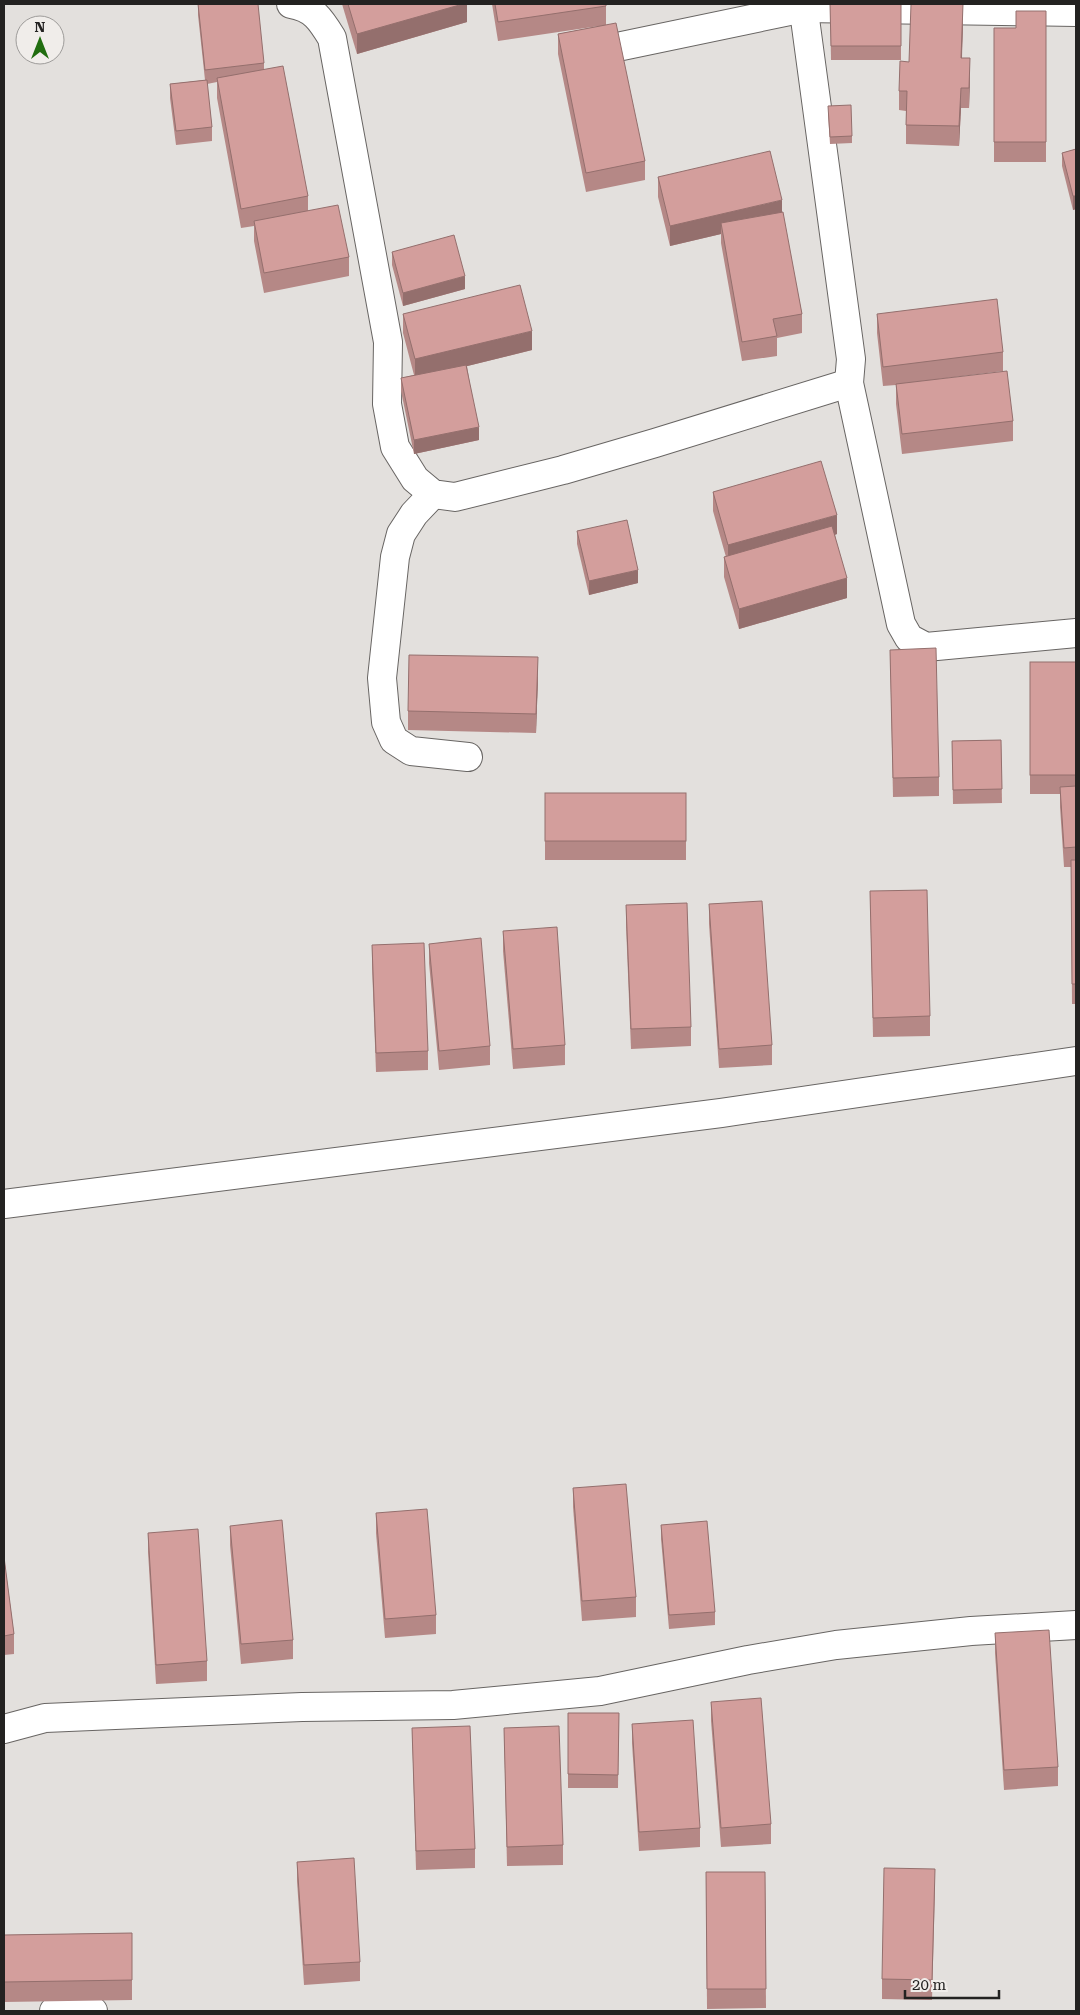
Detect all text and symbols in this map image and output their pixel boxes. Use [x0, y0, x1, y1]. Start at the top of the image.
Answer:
north arrow [15, 15, 65, 65]
text: N [35, 19, 46, 35]
scale bar [905, 1968, 999, 2000]
text: 20 m [912, 1976, 947, 1994]

